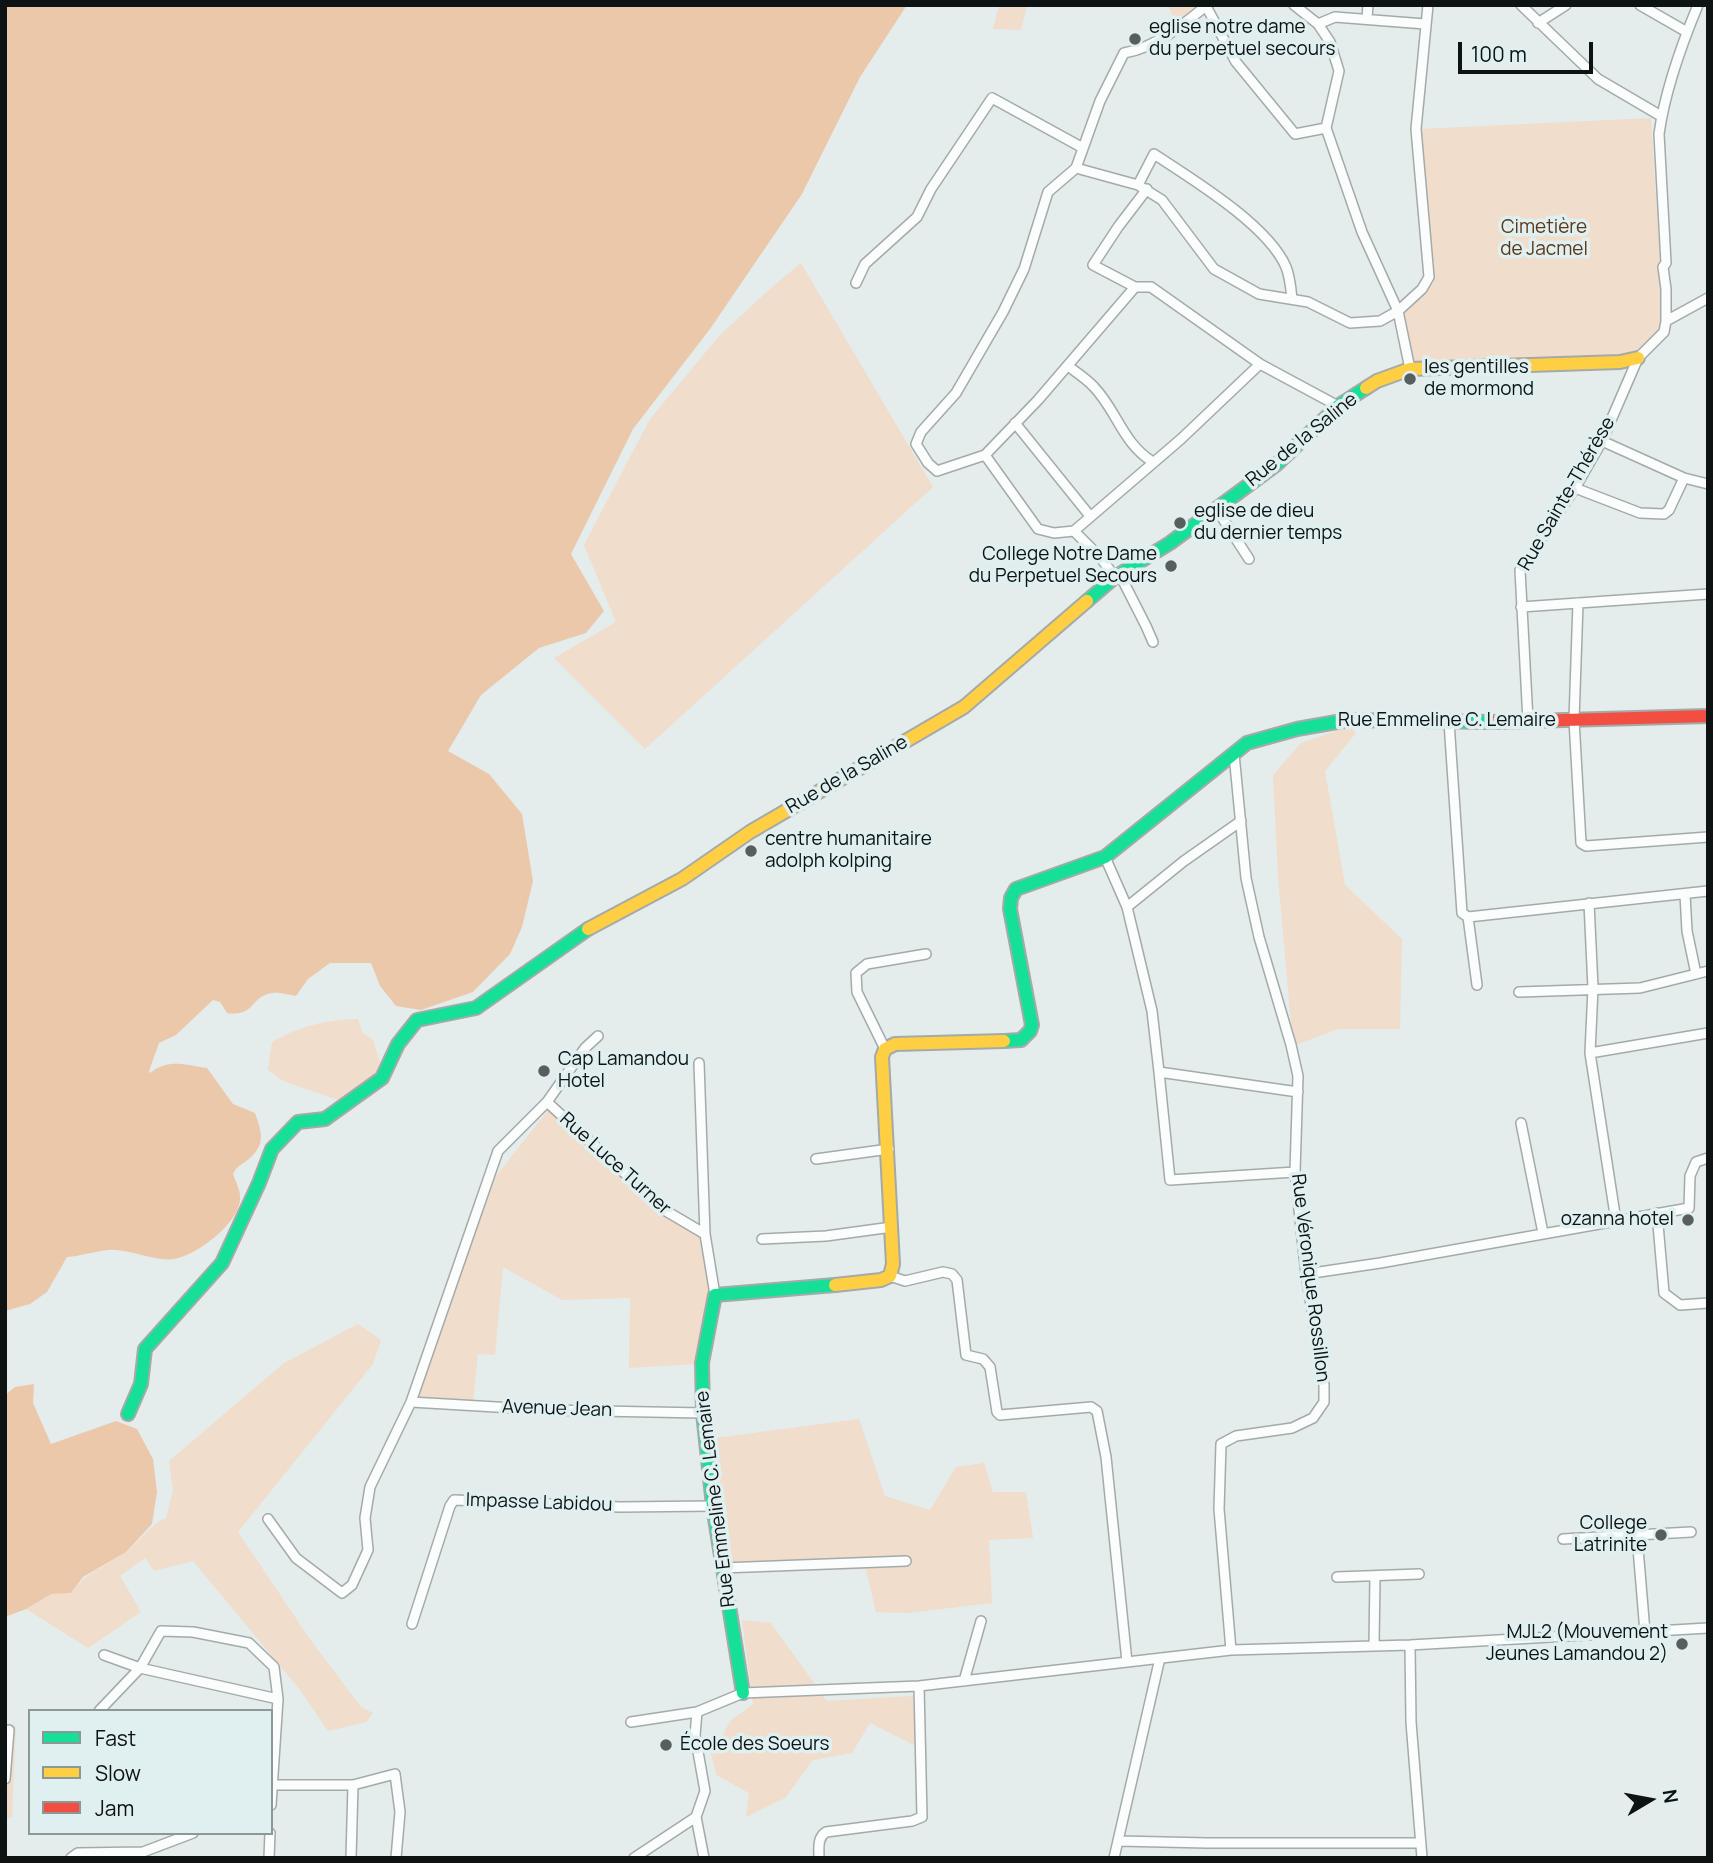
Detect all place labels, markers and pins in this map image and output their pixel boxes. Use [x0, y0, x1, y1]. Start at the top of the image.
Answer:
place label: eglise notre dame du perpetuel secours [1149, 17, 1335, 61]
marker: eglise notre dame du perpetuel secours [1127, 31, 1143, 47]
place label: les gentilles de mormond [1424, 357, 1534, 401]
marker: les gentilles de mormond [1402, 371, 1418, 387]
place label: eglise de dieu du dernier temps [1194, 501, 1342, 545]
marker: eglise de dieu du dernier temps [1172, 515, 1188, 531]
place label: College Notre Dame du Perpetuel Secours [969, 544, 1157, 588]
marker: College Notre Dame du Perpetuel Secours [1163, 558, 1179, 574]
place label: centre humanitaire adolph kolping [765, 829, 932, 873]
marker: centre humanitaire adolph kolping [743, 843, 759, 859]
place label: Cap Lamandou Hotel [558, 1049, 689, 1093]
marker: Cap Lamandou Hotel [536, 1063, 552, 1079]
place label: ozanna hotel [1561, 1209, 1674, 1231]
marker: ozanna hotel [1680, 1212, 1696, 1228]
place label: College Latrinite [1574, 1513, 1647, 1557]
marker: College Latrinite [1653, 1527, 1669, 1543]
place label: MJL2 (Mouvement Jeunes Lamandou 2) [1486, 1622, 1668, 1666]
marker: MJL2 (Mouvement Jeunes Lamandou 2) [1674, 1636, 1690, 1652]
place label: École des Soeurs [680, 1734, 830, 1756]
marker: École des Soeurs [658, 1737, 674, 1753]

